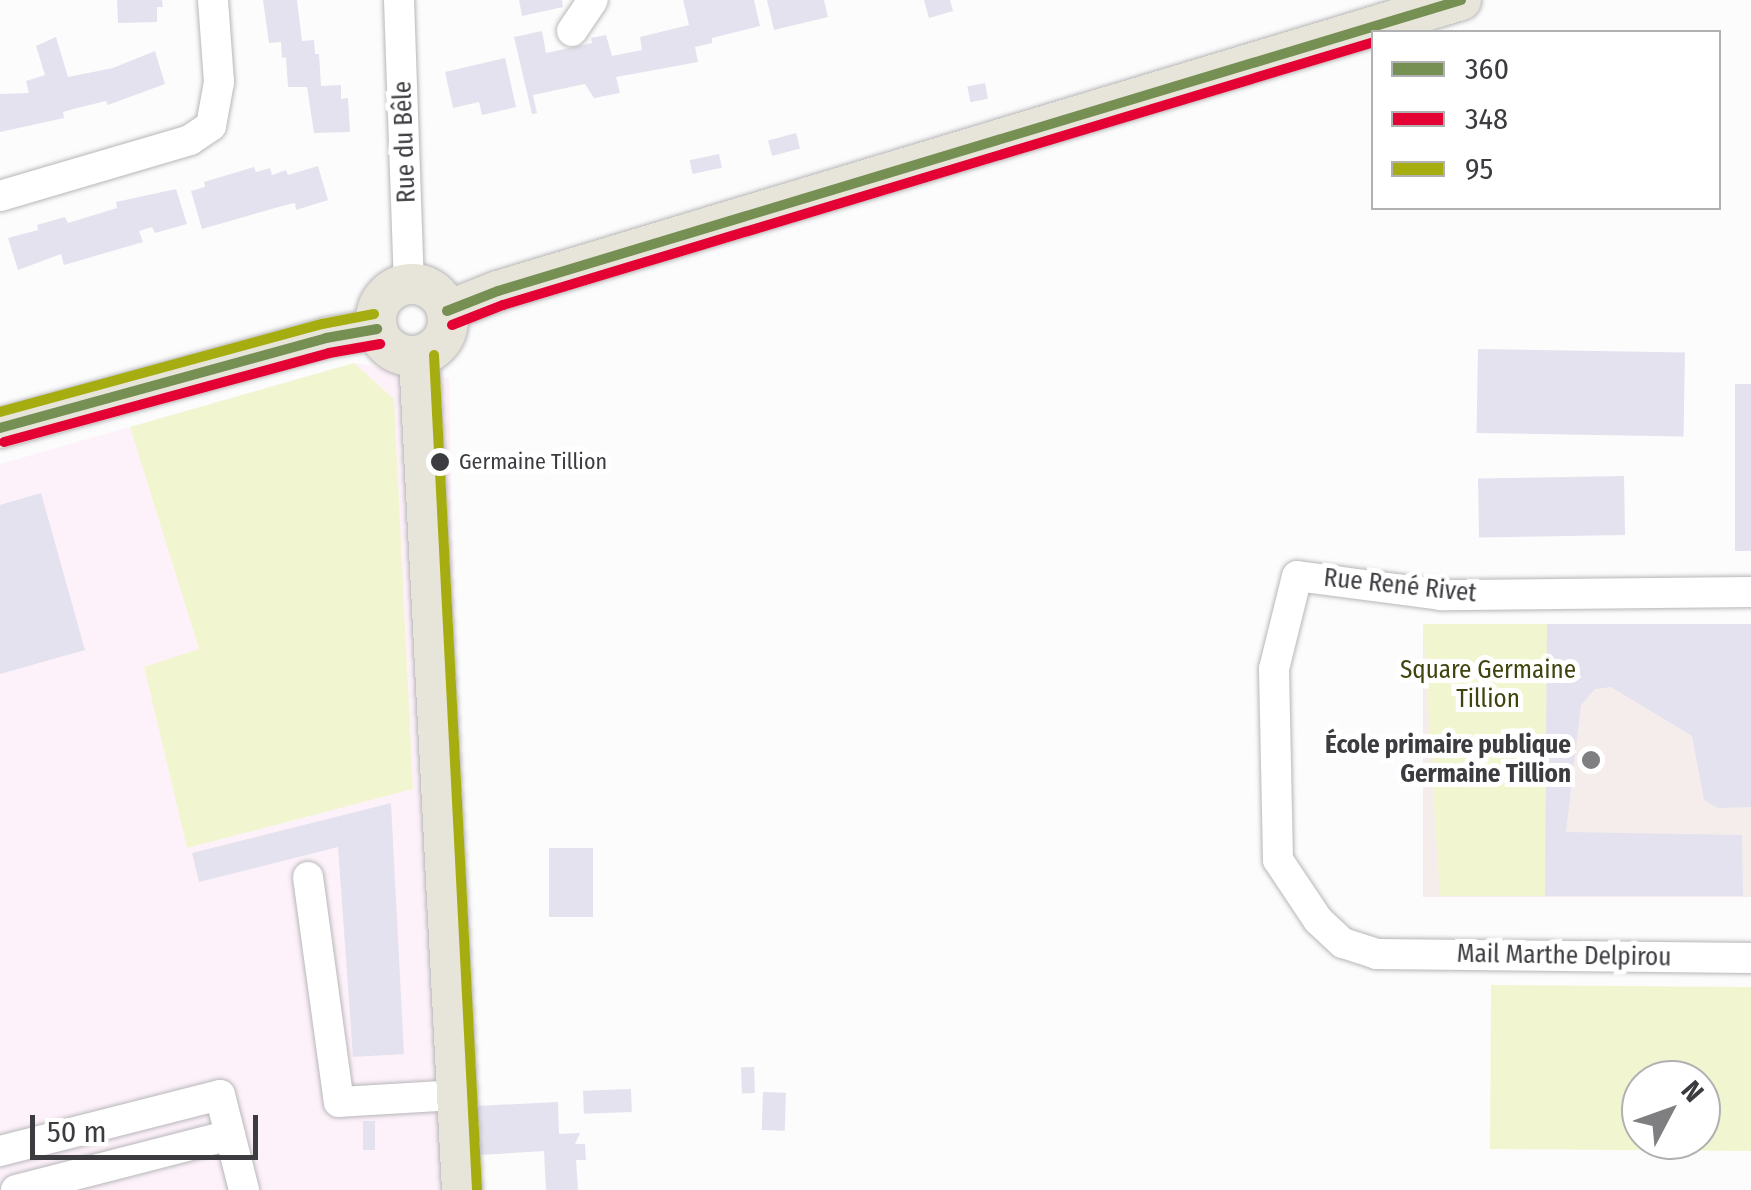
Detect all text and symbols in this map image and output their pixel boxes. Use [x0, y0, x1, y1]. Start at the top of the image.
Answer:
legend [1371, 30, 1721, 210]
text: 360 [1465, 51, 1509, 87]
street label: Rue du Bêle [388, 80, 422, 204]
text: 348 [1465, 101, 1508, 137]
text: 95 [1465, 151, 1493, 187]
place label: Germaine Tillion [459, 449, 607, 475]
marker: Germaine Tillion [430, 452, 450, 472]
street label: Rue René Rivet [1322, 563, 1478, 609]
park label: Square Germaine Tillion [1400, 656, 1576, 715]
place label: École primaire publique Germaine Tillion [1325, 731, 1571, 790]
marker: École primaire publique Germaine Tillion [1580, 749, 1602, 771]
street label: Mail Marthe Delpirou [1457, 939, 1671, 973]
north arrow [1621, 1060, 1721, 1160]
text: N [1675, 1074, 1710, 1108]
scale bar [35, 1095, 262, 1157]
text: 50 m [47, 1114, 107, 1150]

